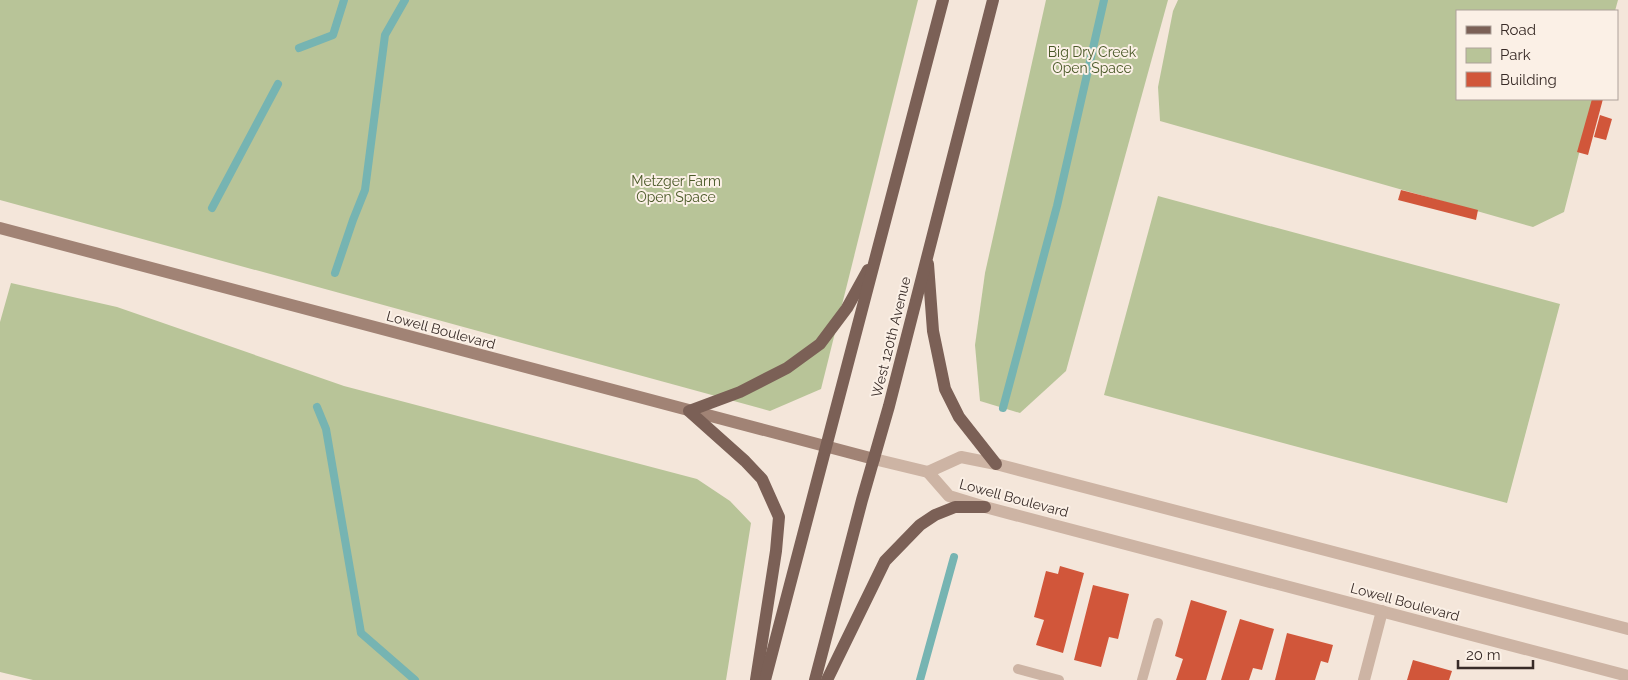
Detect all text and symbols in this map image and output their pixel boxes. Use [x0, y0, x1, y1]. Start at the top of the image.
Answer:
legend [1456, 10, 1618, 100]
text: Road [1500, 21, 1536, 39]
park label: Big Dry Creek Open Space [1048, 44, 1137, 76]
text: Park [1500, 46, 1531, 64]
text: Building [1500, 71, 1557, 89]
park label: Metzger Farm Open Space [631, 173, 721, 205]
street label: West 120th Avenue [868, 275, 914, 399]
street label: Lowell Boulevard [385, 308, 497, 352]
street label: Lowell Boulevard [958, 476, 1070, 520]
street label: Lowell Boulevard [1349, 580, 1461, 624]
scale bar [1458, 638, 1533, 670]
text: 20 m [1466, 646, 1501, 664]

